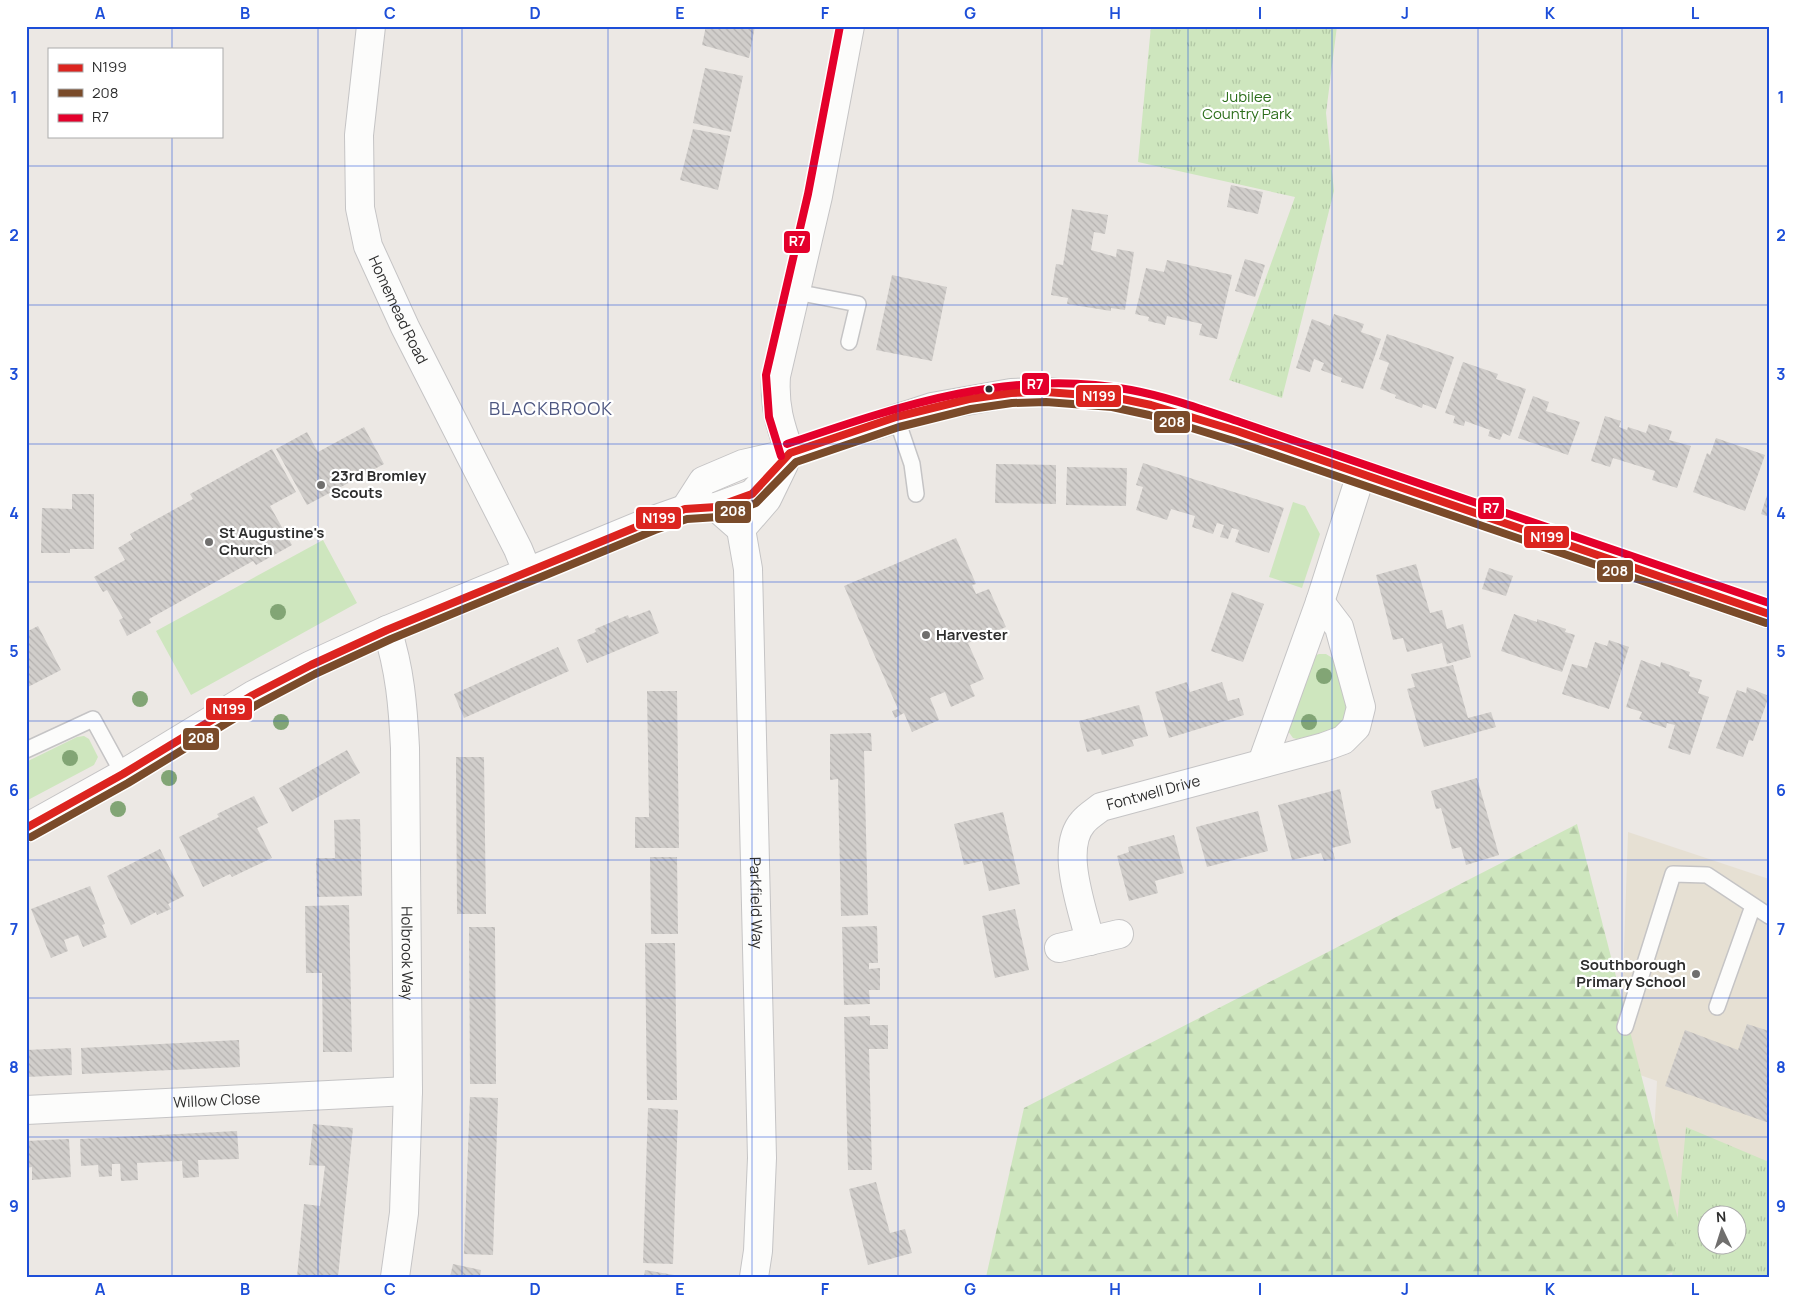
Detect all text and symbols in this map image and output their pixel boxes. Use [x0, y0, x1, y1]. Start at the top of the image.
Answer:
text: A [95, 2, 106, 24]
text: B [240, 2, 250, 24]
text: C [384, 2, 396, 24]
text: D [529, 2, 541, 24]
text: E [675, 2, 685, 24]
text: F [821, 2, 830, 24]
text: G [964, 2, 976, 24]
text: H [1109, 2, 1121, 24]
text: I [1258, 2, 1262, 24]
text: J [1401, 2, 1409, 24]
text: K [1545, 2, 1556, 24]
text: L [1691, 2, 1700, 24]
legend [48, 48, 222, 138]
text: N199 [92, 56, 127, 77]
text: 208 [92, 82, 118, 103]
text: 1 [10, 86, 18, 108]
park label: Jubilee Country Park [1202, 86, 1292, 124]
text: 1 [1777, 86, 1785, 108]
text: R7 [92, 106, 109, 127]
text: 2 [9, 224, 19, 246]
text: 2 [1776, 224, 1786, 246]
line badge: R7 [783, 230, 811, 254]
text: R7 [789, 231, 805, 250]
street label: Homemead Road [364, 252, 433, 367]
text: 3 [9, 363, 19, 385]
text: 3 [1776, 363, 1786, 385]
line badge: R7 [1021, 372, 1050, 396]
text: R7 [1027, 374, 1043, 393]
unlabelled marker [984, 384, 994, 394]
line badge: N199 [1075, 384, 1122, 408]
text: N199 [1082, 386, 1116, 405]
district label: BLACKBROOK [489, 396, 613, 420]
line badge: 208 [1153, 410, 1191, 434]
text: 208 [1159, 412, 1185, 431]
place label: 23rd Bromley Scouts [331, 465, 427, 503]
marker: 23rd Bromley Scouts [315, 479, 327, 491]
line badge: R7 [1477, 496, 1505, 520]
text: R7 [1483, 498, 1499, 517]
line badge: 208 [714, 500, 752, 524]
text: 208 [720, 501, 746, 520]
text: 4 [9, 502, 19, 524]
text: 4 [1776, 502, 1786, 524]
line badge: N199 [635, 506, 682, 530]
text: N199 [642, 508, 676, 527]
place label: St Augustine's Church [219, 522, 324, 560]
line badge: N199 [1523, 525, 1570, 549]
text: N199 [1530, 527, 1564, 546]
marker: St Augustine's Church [203, 536, 215, 548]
line badge: 208 [1596, 559, 1634, 583]
text: 208 [1602, 561, 1628, 580]
place label: Harvester [936, 624, 1008, 645]
marker: Harvester [920, 629, 932, 641]
text: 5 [9, 640, 19, 662]
text: 5 [1776, 640, 1786, 662]
line badge: N199 [205, 697, 253, 721]
text: N199 [212, 699, 246, 718]
line badge: 208 [182, 727, 220, 751]
text: 208 [188, 728, 214, 747]
street label: Fontwell Drive [1104, 770, 1203, 815]
text: 6 [9, 779, 19, 801]
text: 6 [1776, 779, 1786, 801]
street label: Parkfield Way [745, 857, 768, 949]
street label: Holbrook Way [396, 906, 418, 1001]
text: 7 [10, 918, 18, 940]
text: 7 [1777, 918, 1785, 940]
place label: Southborough Primary School [1576, 954, 1686, 992]
marker: Southborough Primary School [1690, 968, 1702, 980]
text: 8 [9, 1056, 19, 1078]
text: 8 [1776, 1056, 1786, 1078]
street label: Willow Close [173, 1087, 261, 1113]
text: 9 [9, 1195, 19, 1217]
text: 9 [1776, 1195, 1786, 1217]
north arrow [1698, 1206, 1748, 1256]
text: N [1715, 1207, 1727, 1226]
text: A [95, 1278, 106, 1300]
text: B [240, 1278, 250, 1300]
text: C [384, 1278, 396, 1300]
text: D [529, 1278, 541, 1300]
text: E [675, 1278, 685, 1300]
text: F [821, 1278, 830, 1300]
text: G [964, 1278, 976, 1300]
text: H [1109, 1278, 1121, 1300]
text: I [1258, 1278, 1262, 1300]
text: J [1401, 1278, 1409, 1300]
text: K [1545, 1278, 1556, 1300]
text: L [1691, 1278, 1700, 1300]

